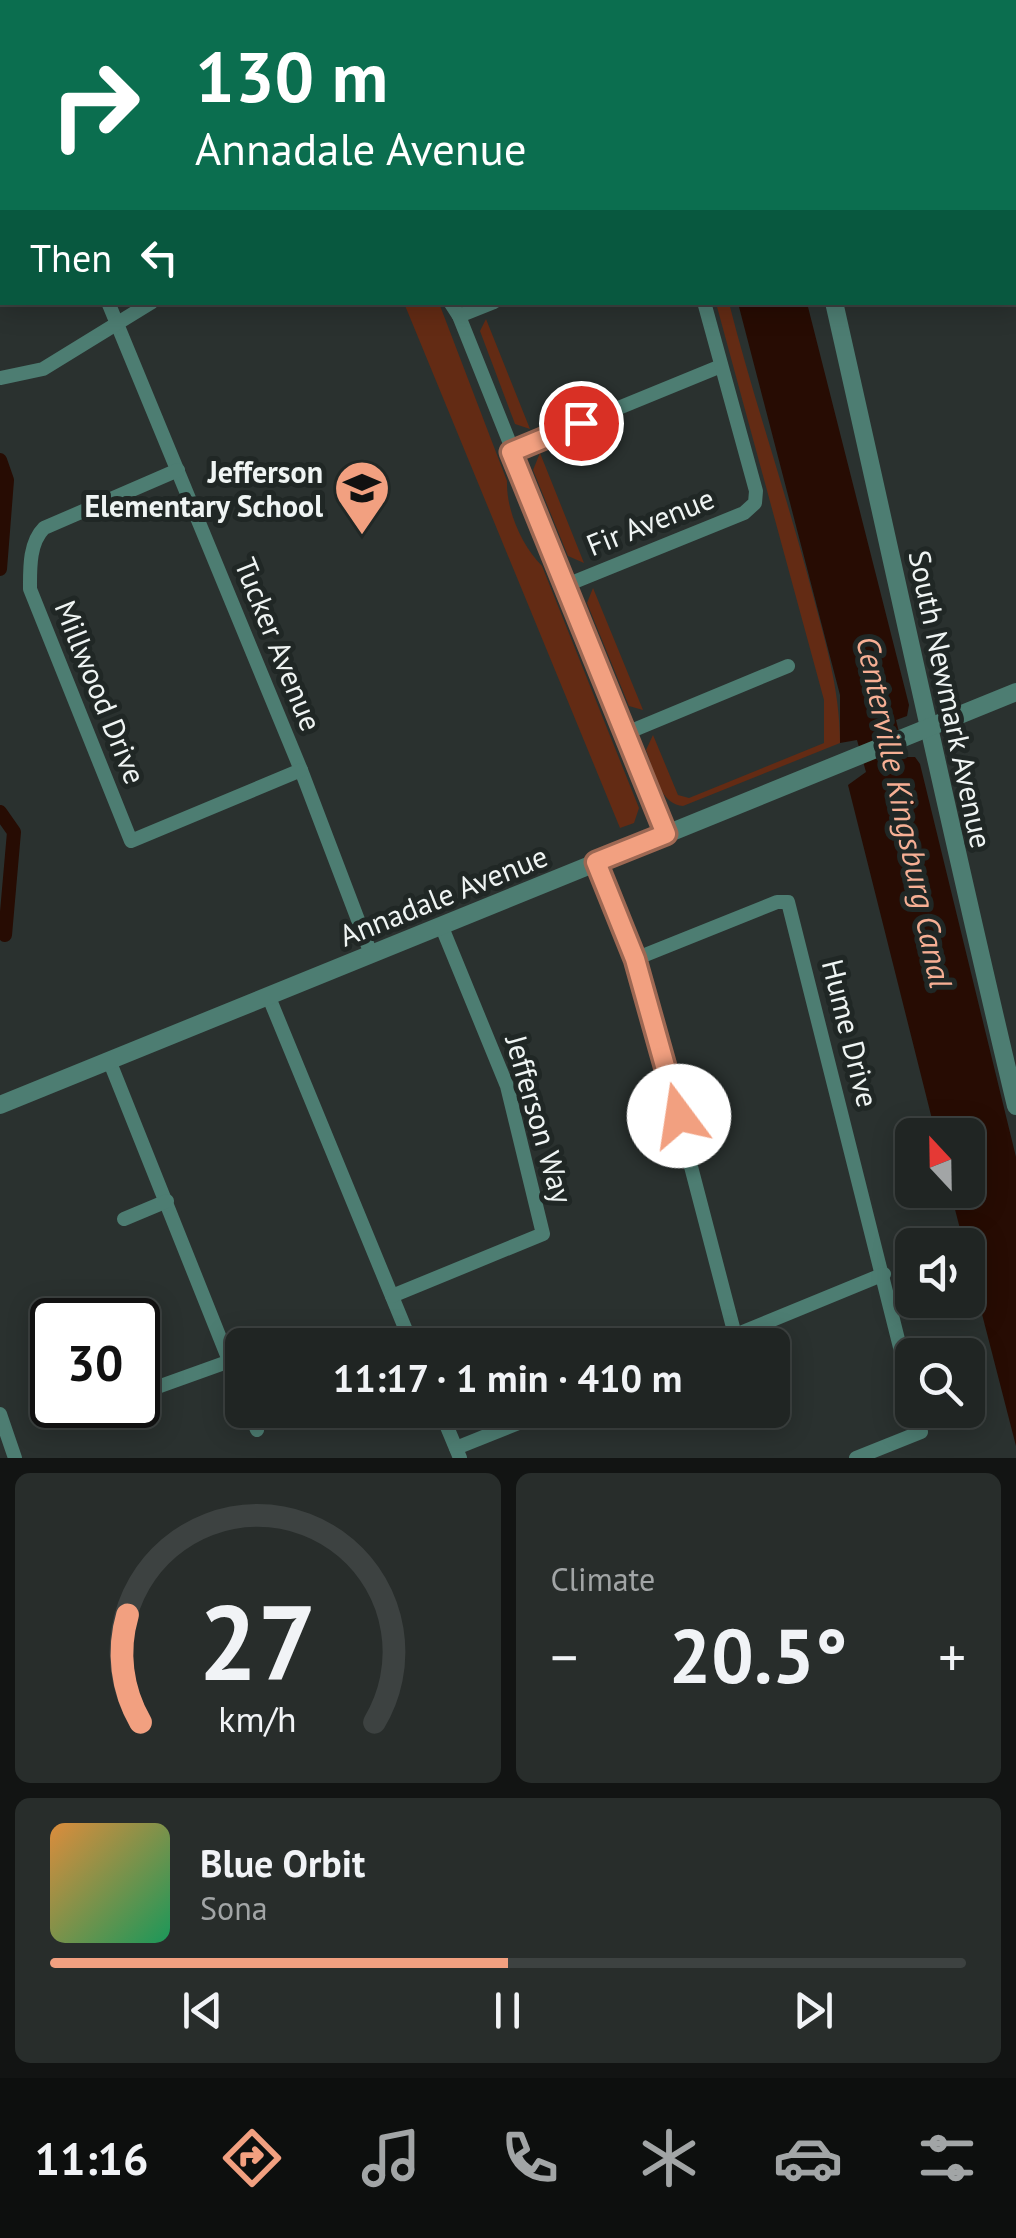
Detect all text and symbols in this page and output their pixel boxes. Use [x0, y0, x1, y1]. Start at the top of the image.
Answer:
text: 130 m [195, 31, 388, 121]
icon: right [30, 40, 160, 170]
text: Annadale Avenue [195, 119, 527, 177]
icon: left [132, 230, 187, 285]
text: Then [30, 233, 112, 282]
pin [539, 381, 624, 466]
icon: arrive [554, 396, 609, 451]
place label: Jefferson Elementary School [85, 452, 323, 525]
school or university icon: Jefferson Elementary School [332, 458, 392, 537]
street label: Fir Avenue [580, 478, 720, 564]
street label: South Newmark Avenue [900, 546, 1002, 852]
street label: Tucker Avenue [227, 552, 331, 736]
street label: Millwood Drive [46, 594, 156, 790]
water label: Centerville Kingsburg Canal [847, 632, 963, 992]
street label: Annadale Avenue [333, 836, 553, 954]
street label: Hume Drive [814, 955, 888, 1111]
street label: Jefferson Way [497, 1028, 583, 1208]
position arrow [627, 1064, 731, 1168]
north arrow [895, 1118, 985, 1208]
map controls [895, 1118, 985, 1428]
button: sound [895, 1228, 985, 1318]
speed limit sign: 30 [30, 1298, 160, 1428]
button: search [895, 1338, 985, 1428]
text: 11:17 · 1 min · 410 m [333, 1353, 682, 1402]
text: Climate [551, 1558, 655, 1600]
text: 27 [199, 1574, 317, 1709]
text: 20.5° [669, 1607, 848, 1704]
text: − [551, 1621, 578, 1692]
text: + [938, 1621, 966, 1692]
text: km/h [219, 1696, 297, 1742]
text: Blue Orbit [200, 1838, 365, 1887]
text: Sona [200, 1887, 268, 1929]
icon: previous [175, 1983, 230, 2038]
icon: pause [480, 1983, 535, 2038]
icon: next [786, 1983, 841, 2038]
icon: directions [217, 2123, 287, 2193]
icon: music [356, 2123, 426, 2193]
icon: phone [495, 2123, 565, 2193]
icon: climate [634, 2123, 704, 2193]
icon: car [773, 2123, 843, 2193]
icon: filters [912, 2123, 982, 2193]
text: 11:16 [34, 2129, 149, 2187]

